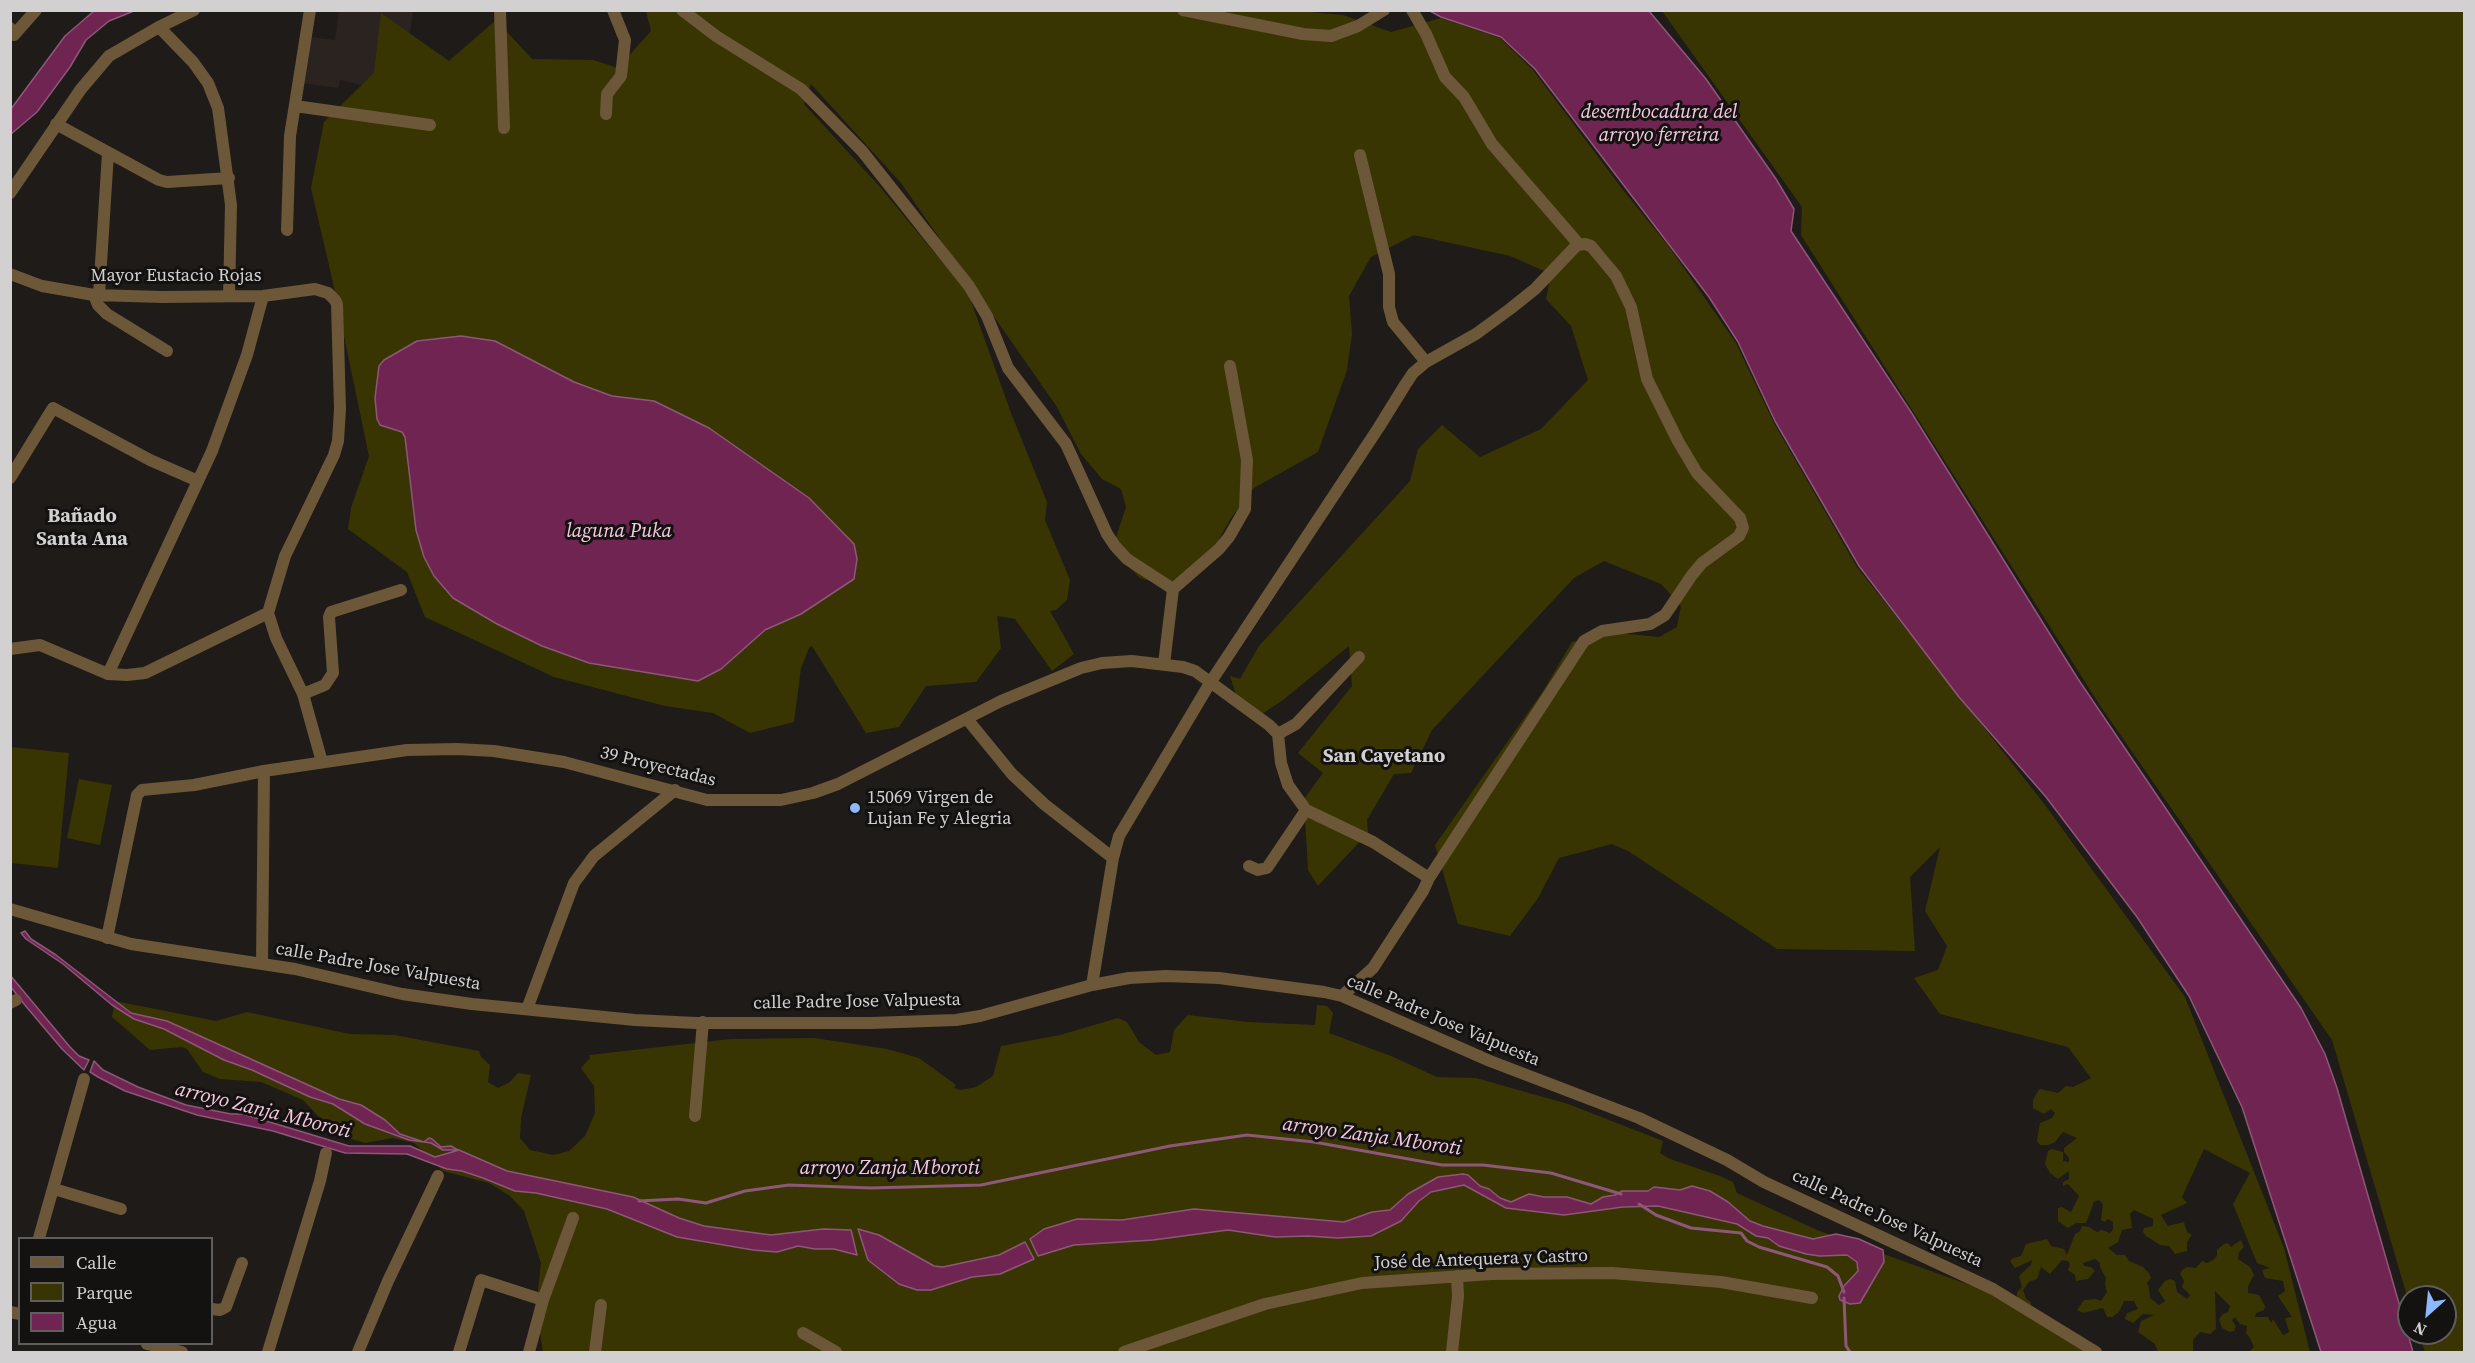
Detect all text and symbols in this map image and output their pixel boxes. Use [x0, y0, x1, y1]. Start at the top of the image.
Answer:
water label: desembocadura del arroyo ferreira [1581, 101, 1737, 148]
street label: Mayor Eustacio Rojas [91, 265, 261, 287]
district label: Bañado Santa Ana [36, 505, 128, 552]
water label: laguna Puka [566, 520, 672, 544]
street label: 39 Proyectadas [598, 742, 718, 792]
district label: San Cayetano [1323, 745, 1445, 769]
place label: 15069 Virgen de Lujan Fe y Alegria [867, 787, 1011, 830]
marker: 15069 Virgen de Lujan Fe y Alegria [848, 801, 862, 815]
street label: calle Padre Jose Valpuesta [274, 938, 482, 996]
street label: calle Padre Jose Valpuesta [1343, 970, 1543, 1072]
street label: calle Padre Jose Valpuesta [753, 989, 961, 1015]
water label: arroyo Zanja Mboroti [173, 1078, 353, 1144]
water label: arroyo Zanja Mboroti [1281, 1113, 1463, 1161]
water label: arroyo Zanja Mboroti [800, 1157, 980, 1181]
street label: calle Padre Jose Valpuesta [1788, 1165, 1986, 1273]
legend [18, 1237, 213, 1345]
street label: José de Antequera y Castro [1374, 1245, 1588, 1275]
text: Calle [76, 1250, 116, 1275]
text: Parque [76, 1280, 133, 1305]
north arrow [2397, 1285, 2457, 1345]
text: Agua [76, 1310, 117, 1335]
text: N [2410, 1317, 2430, 1342]

